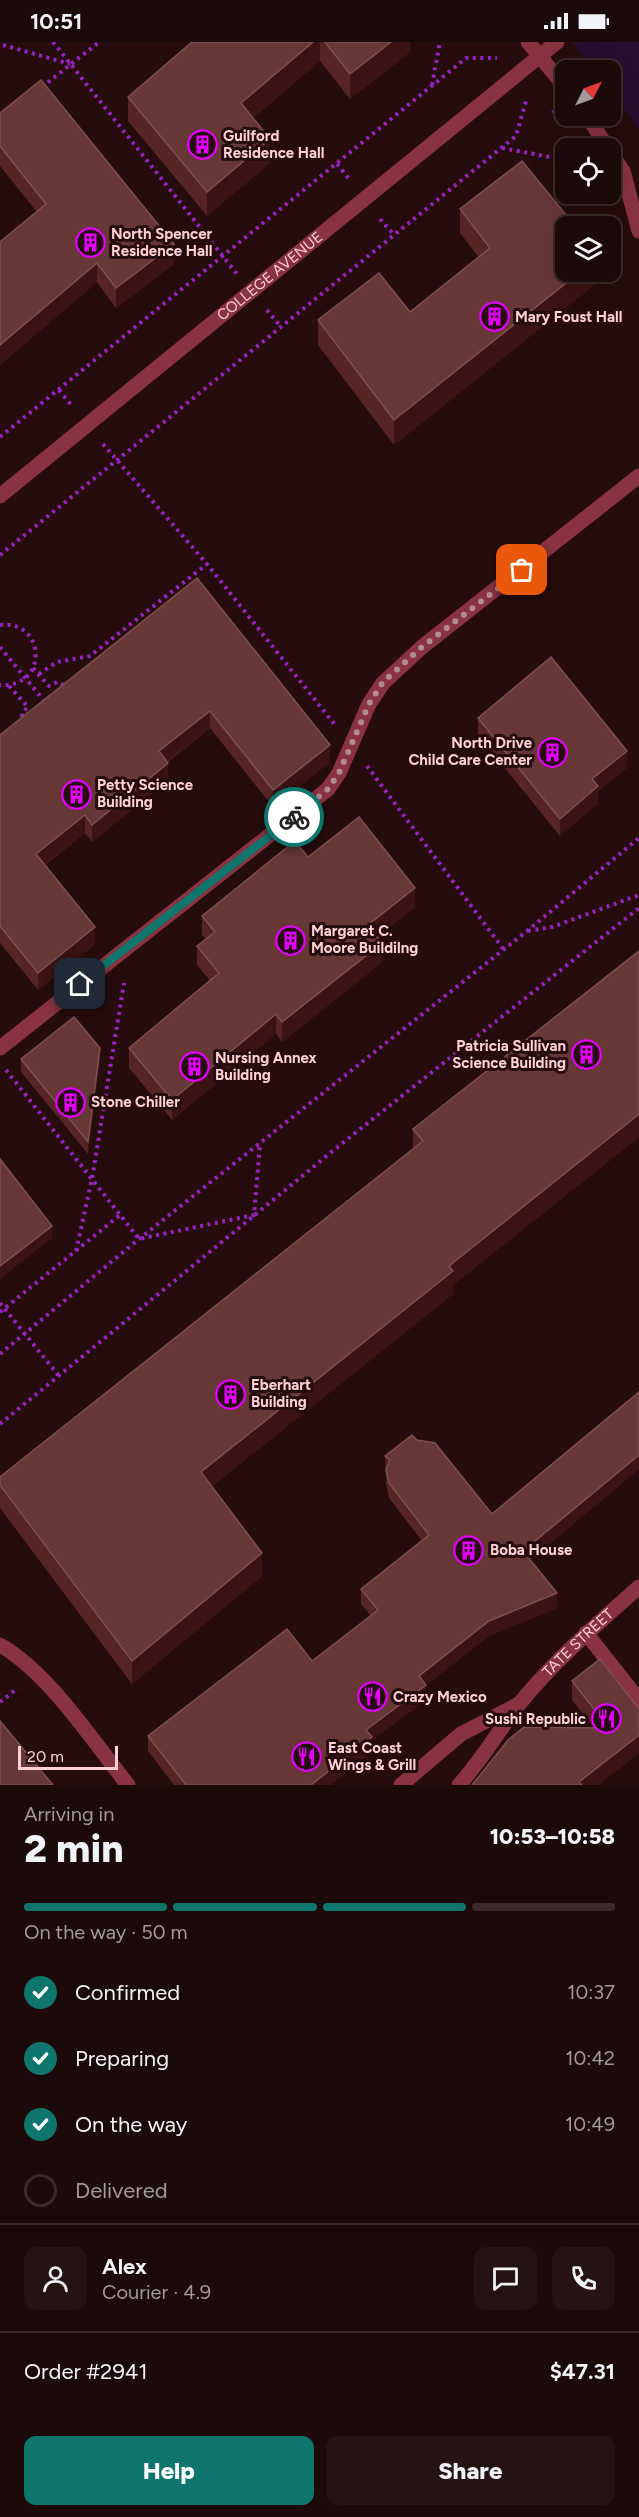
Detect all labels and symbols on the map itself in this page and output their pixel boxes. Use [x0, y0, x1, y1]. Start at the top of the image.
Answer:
north arrow [555, 60, 621, 126]
place label: Guilford Residence Hall [223, 127, 324, 162]
building icon: Guilford Residence Hall [186, 129, 218, 161]
place label: North Spencer Residence Hall [111, 225, 213, 260]
building icon: North Spencer Residence Hall [74, 227, 106, 259]
street label: COLLEGE AVENUE [213, 228, 326, 324]
building icon: Mary Foust Hall [478, 301, 510, 333]
place label: Mary Foust Hall [515, 308, 622, 326]
pin [496, 544, 547, 595]
place label: North Drive Child Care Center [408, 734, 533, 769]
building icon: North Drive Child Care Center [537, 736, 569, 768]
place label: Petty Science Building [97, 776, 194, 811]
building icon: Petty Science Building [60, 778, 92, 810]
courier [264, 787, 324, 847]
place label: Margaret C. Moore Buildilng [311, 922, 418, 957]
building icon: Margaret C. Moore Buildilng [274, 924, 306, 956]
pin [54, 958, 105, 1009]
place label: Patricia Sullivan Science Building [452, 1037, 566, 1072]
building icon: Patricia Sullivan Science Building [571, 1039, 603, 1071]
place label: Nursing Annex Building [215, 1049, 317, 1084]
building icon: Nursing Annex Building [178, 1051, 210, 1083]
building icon: Stone Chiller [54, 1086, 86, 1118]
place label: Stone Chiller [91, 1093, 180, 1111]
place label: Eberhart Building [251, 1376, 311, 1411]
building icon: Eberhart Building [214, 1378, 246, 1410]
building icon: Boba House [453, 1534, 485, 1566]
place label: Boba House [490, 1541, 573, 1559]
street label: TATE STREET [539, 1604, 618, 1680]
restaurant icon: Crazy Mexico [356, 1681, 388, 1713]
place label: Crazy Mexico [393, 1688, 487, 1706]
restaurant icon: Sushi Republic [591, 1703, 623, 1735]
place label: Sushi Republic [485, 1710, 586, 1728]
place label: East Coast Wings & Grill [328, 1739, 416, 1774]
restaurant icon: East Coast Wings & Grill [291, 1741, 323, 1773]
scale bar [18, 1743, 118, 1770]

